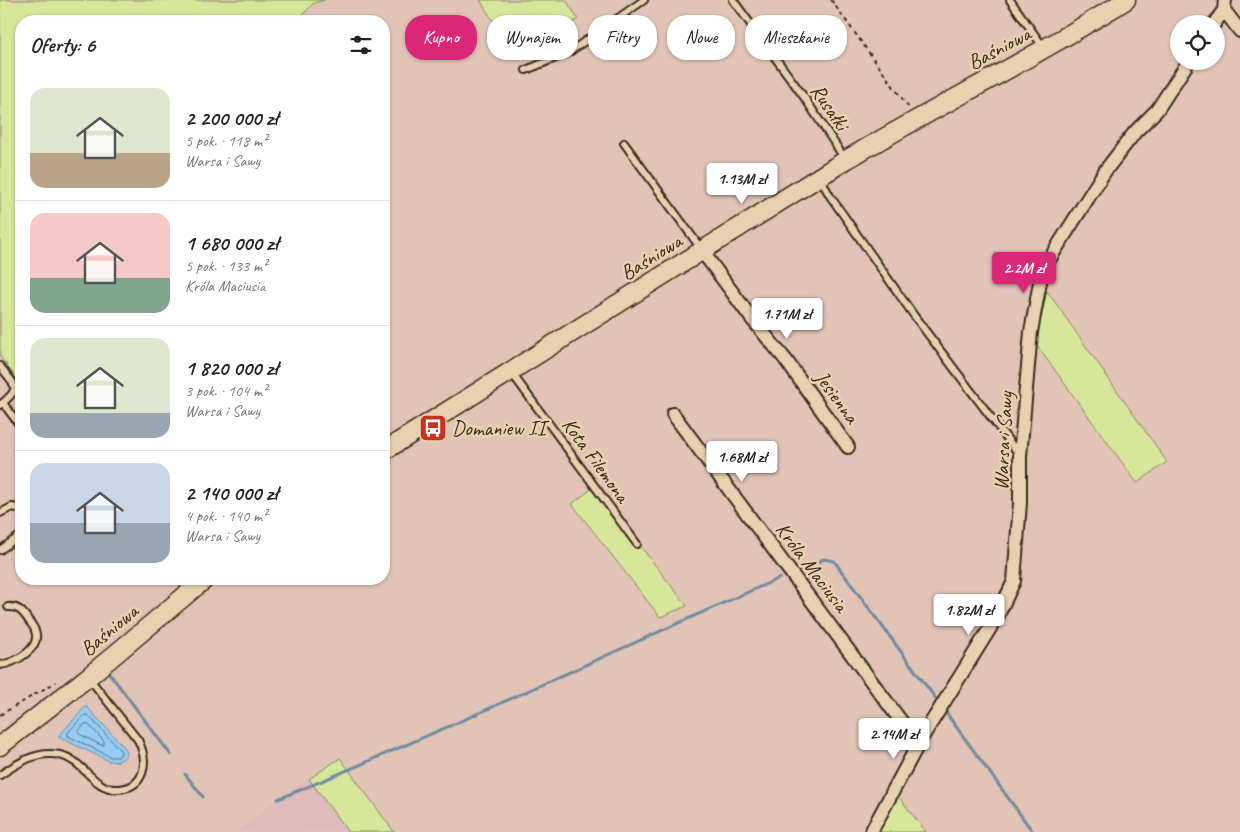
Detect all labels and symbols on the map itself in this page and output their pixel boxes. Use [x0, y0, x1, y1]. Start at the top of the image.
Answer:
street label: Baśniowa [963, 20, 1037, 75]
street label: Rusałki [805, 79, 857, 138]
pin: 1.13M zł [690, 162, 794, 205]
street label: Baśniowa [615, 227, 689, 286]
pin: 2.2M zł [978, 252, 1070, 294]
pin: 1.71M zł [735, 298, 839, 340]
street label: Jesienna [809, 365, 866, 430]
street label: Warsa i Sawy [987, 389, 1019, 491]
street label: Kota Filemona [557, 412, 637, 509]
bus stop icon: Domaniew II [418, 413, 448, 443]
place label: Domaniew II [452, 415, 550, 441]
pin: 1.68M zł [690, 440, 794, 483]
street label: Króla Maciusia [770, 517, 856, 619]
pin: 1.82M zł [917, 594, 1021, 636]
street label: Baśniowa [75, 597, 145, 662]
pin: 2.14M zł [842, 718, 946, 760]

